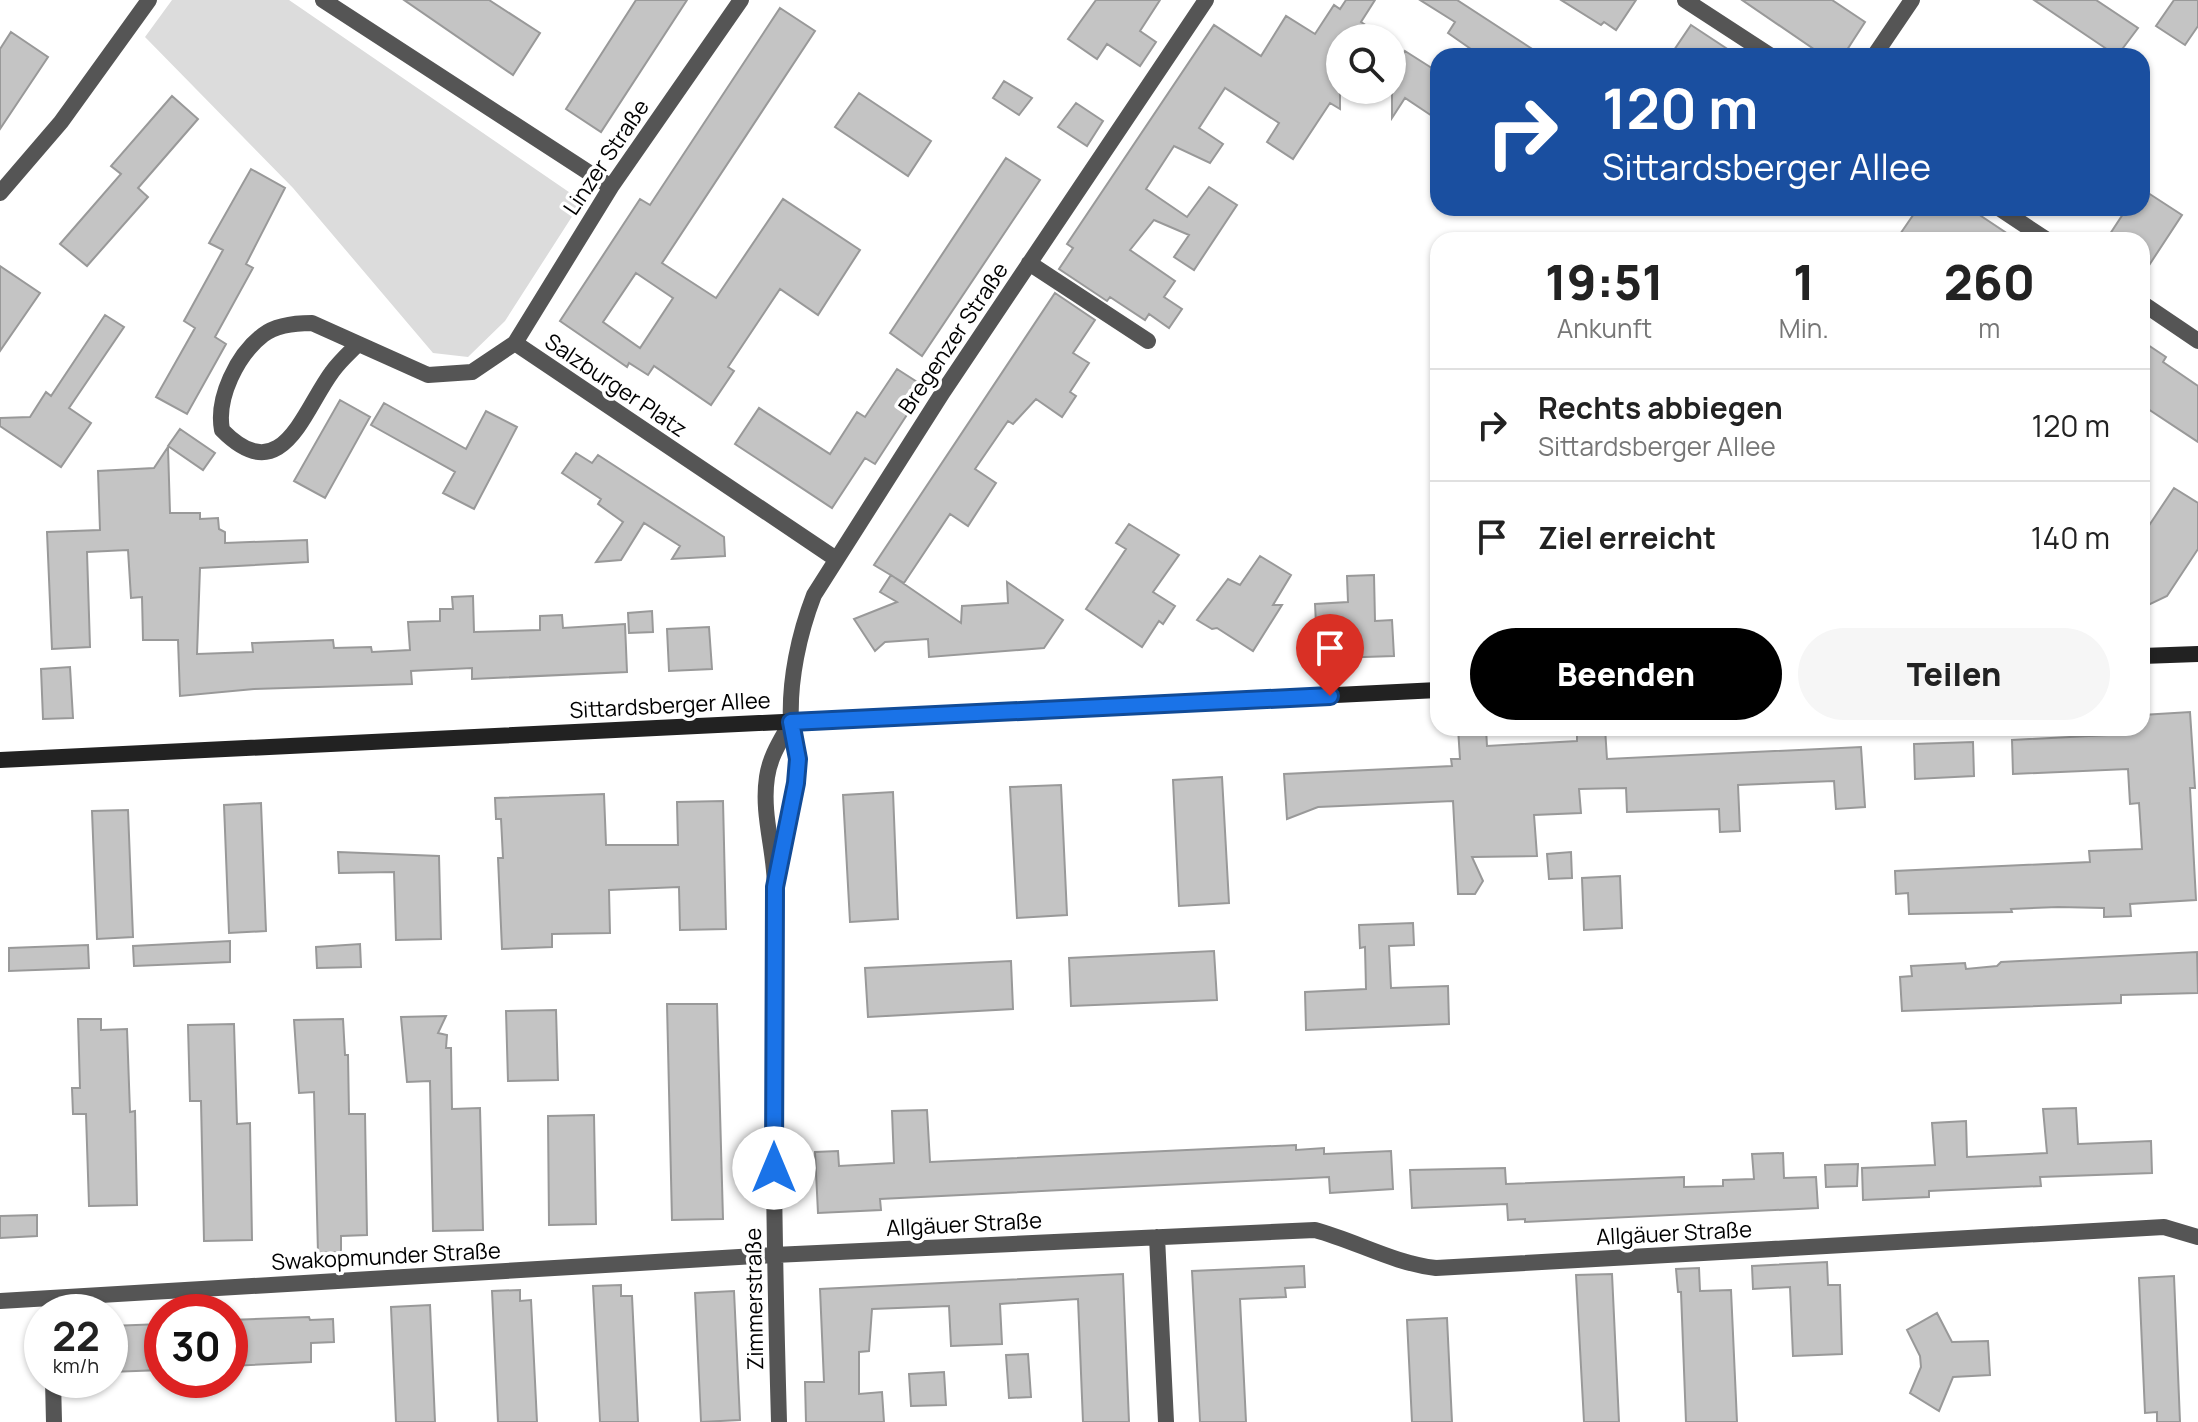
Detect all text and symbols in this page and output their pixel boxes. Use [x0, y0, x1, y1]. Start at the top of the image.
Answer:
map controls [1326, 24, 1406, 104]
button: search [1326, 24, 1406, 104]
text: 120 m [1602, 69, 1758, 146]
icon: right [1470, 80, 1574, 184]
street label: Linzer Straße [556, 93, 656, 221]
text: Sittardsberger Allee [1602, 142, 1931, 191]
text: 19:51 [1545, 249, 1664, 314]
text: 1 [1793, 249, 1815, 314]
text: 260 [1944, 249, 2035, 314]
street label: Bregenzer Straße [891, 256, 1015, 420]
text: Ankunft [1557, 310, 1652, 346]
text: Min. [1779, 310, 1829, 346]
text: m [1978, 310, 2000, 346]
street label: Salzburger Platz [539, 326, 693, 444]
text: Rechts abbiegen [1538, 387, 1783, 428]
icon: right [1470, 403, 1514, 447]
text: 120 m [2031, 405, 2110, 446]
text: Sittardsberger Allee [1538, 428, 1776, 464]
icon: arrive [1470, 515, 1514, 559]
text: Ziel erreicht [1538, 517, 1716, 558]
text: 140 m [2031, 517, 2110, 558]
pin [1296, 614, 1364, 696]
icon: arrive [1308, 626, 1352, 670]
button: Beenden [1470, 628, 1782, 720]
button: Teilen [1798, 628, 2110, 720]
street label: Sittardsberger Allee [569, 685, 771, 725]
position arrow [732, 1126, 816, 1210]
street label: Allgäuer Straße [885, 1205, 1043, 1243]
street label: Allgäuer Straße [1595, 1214, 1753, 1252]
street label: Zimmerstraße [738, 1227, 770, 1370]
street label: Swakopmunder Straße [270, 1235, 502, 1277]
speed limit sign: 30 [144, 1294, 248, 1398]
text: 22 [52, 1308, 100, 1363]
text: km/h [53, 1352, 99, 1379]

